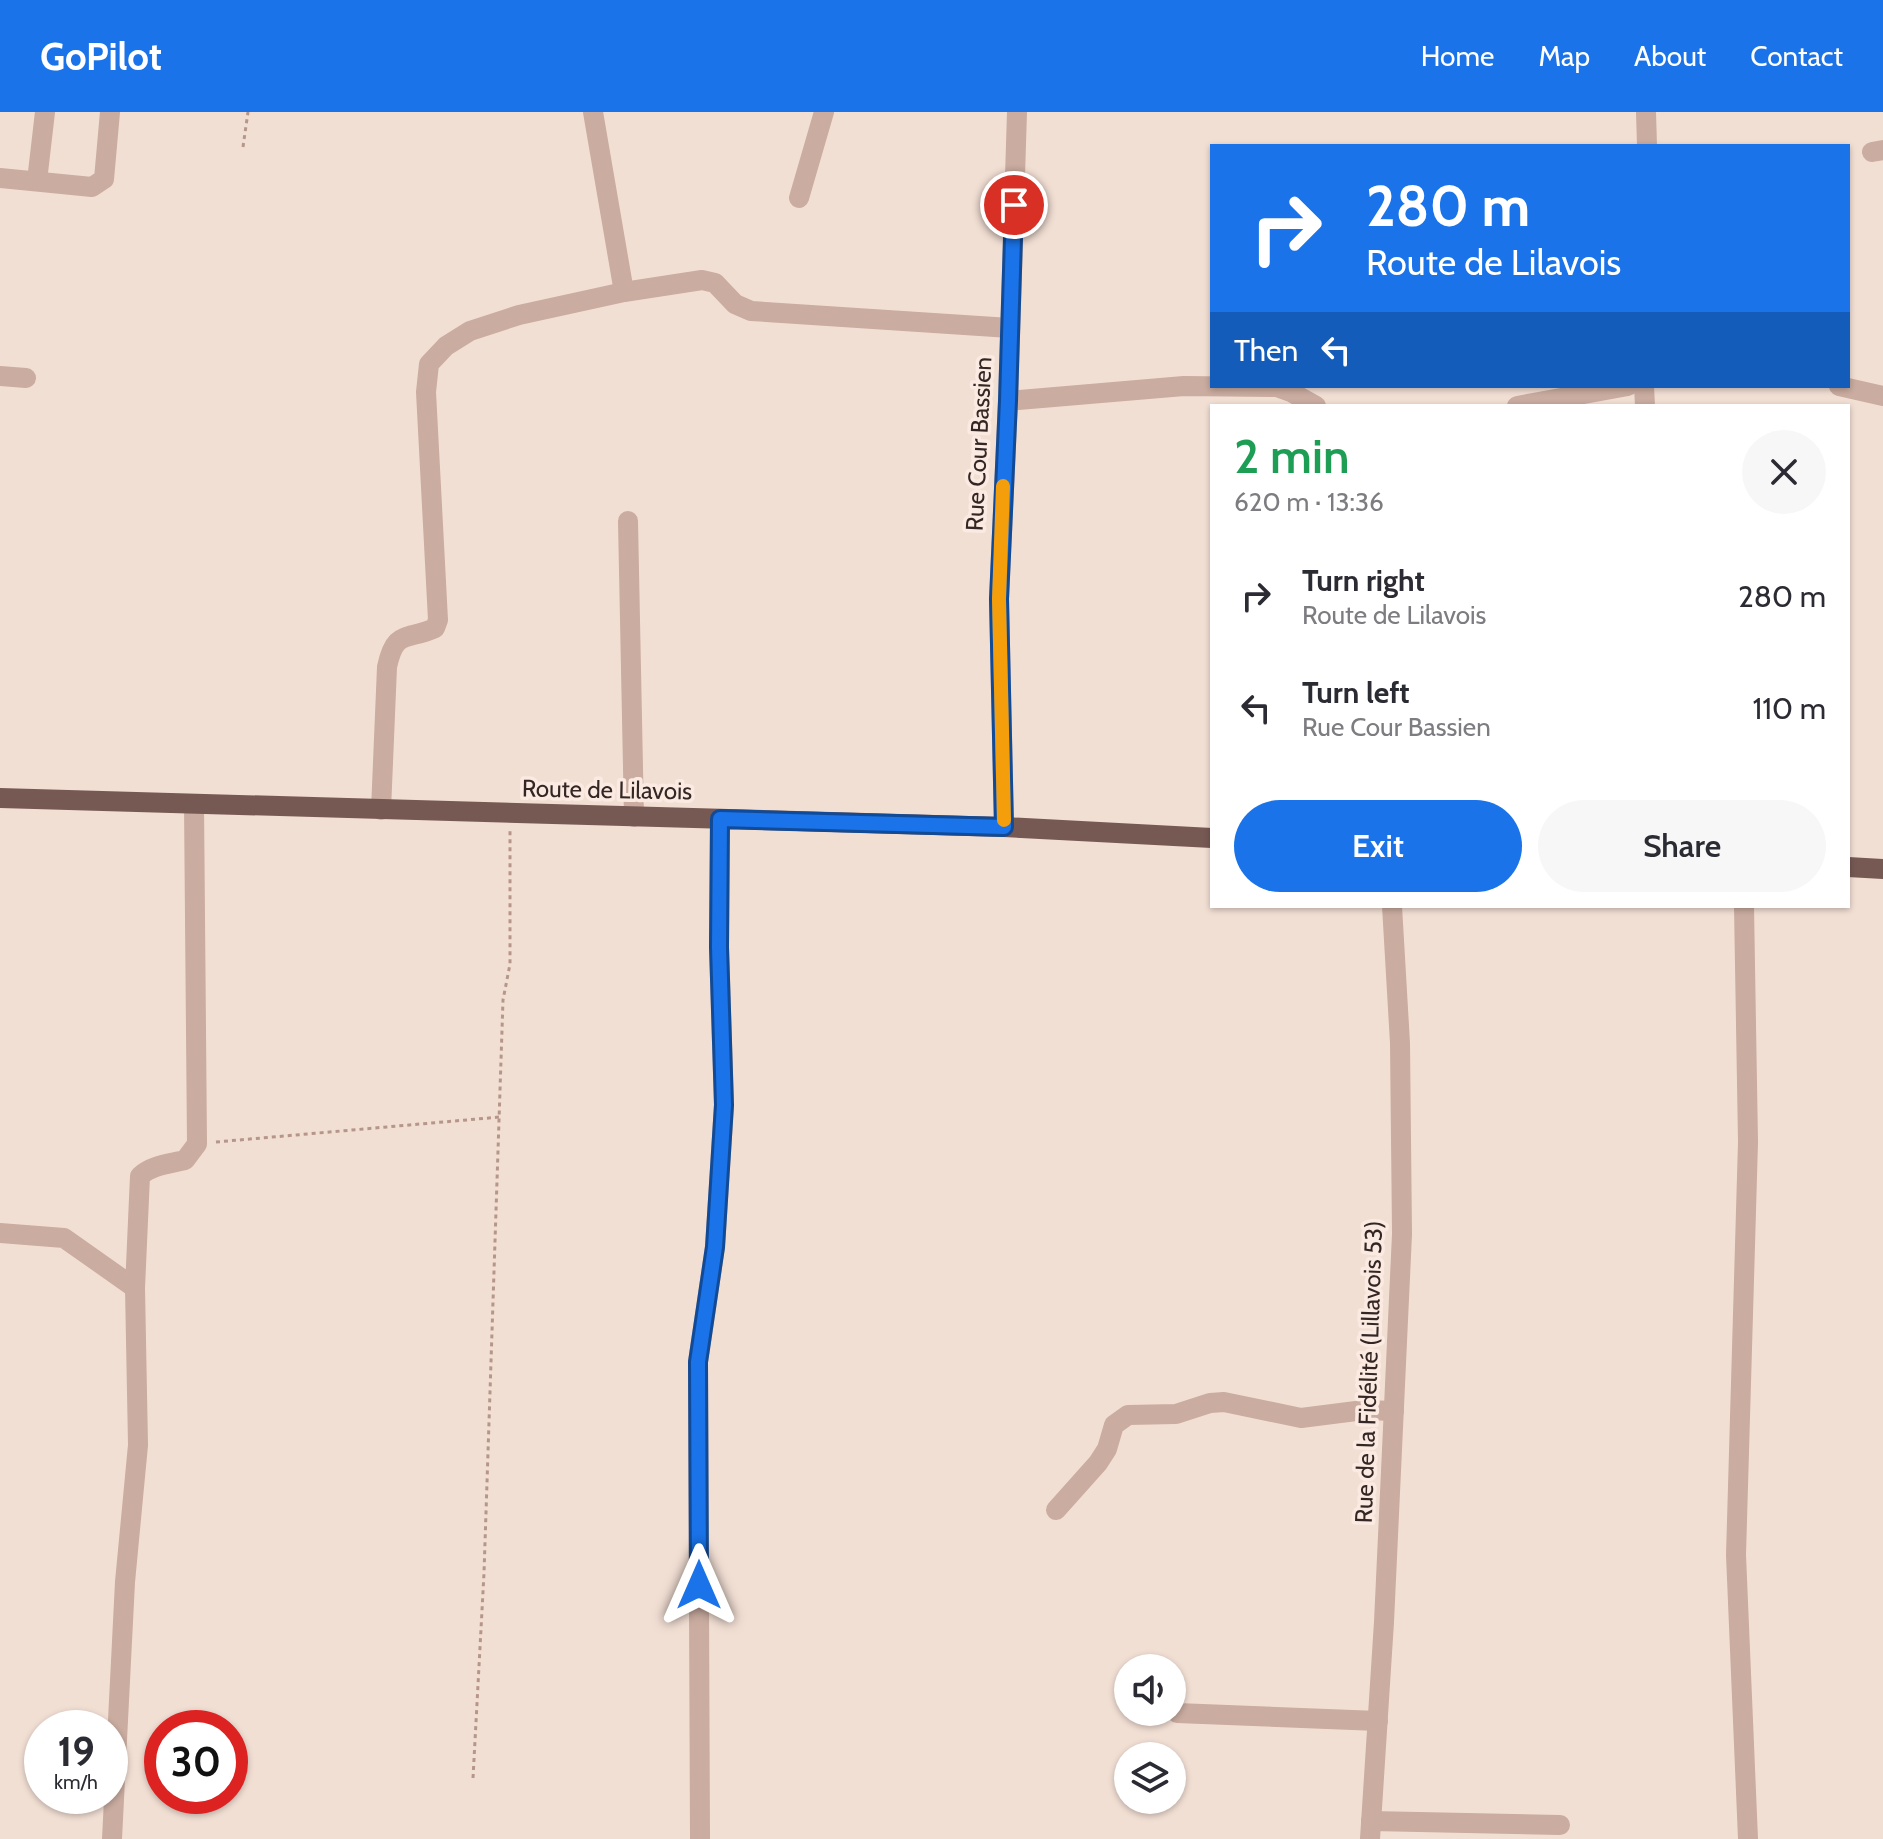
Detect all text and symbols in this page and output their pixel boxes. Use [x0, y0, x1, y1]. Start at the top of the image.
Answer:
text: GoPilot [40, 33, 162, 80]
text: Home [1421, 39, 1494, 73]
text: Map [1538, 39, 1590, 73]
text: About [1634, 39, 1706, 73]
text: Contact [1750, 39, 1843, 73]
pin [980, 171, 1048, 239]
text: 280 m [1366, 172, 1530, 240]
icon: right [1234, 176, 1338, 280]
icon: arrive [992, 183, 1036, 227]
text: Route de Lilavois [1366, 240, 1621, 284]
icon: left [1314, 328, 1358, 372]
text: Then [1234, 332, 1298, 369]
street label: Rue Cour Bassien [959, 356, 998, 532]
text: 2 min [1234, 427, 1350, 485]
button: close [1742, 430, 1826, 514]
text: 620 m · 13:36 [1234, 486, 1384, 518]
text: Turn right [1302, 562, 1425, 599]
icon: right [1234, 574, 1278, 618]
text: 280 m [1738, 578, 1826, 615]
text: Route de Lilavois [1302, 599, 1486, 631]
text: Turn left [1302, 674, 1410, 711]
icon: left [1234, 686, 1278, 730]
text: 110 m [1752, 690, 1826, 727]
text: Rue Cour Bassien [1302, 711, 1491, 743]
street label: Route de Lilavois [522, 774, 692, 805]
button: Exit [1234, 800, 1522, 892]
button: Share [1538, 800, 1826, 892]
street label: Rue de la Fidélité (Lillavois 53) [1349, 1220, 1388, 1524]
position arrow [657, 1543, 741, 1627]
map controls [1114, 1654, 1186, 1814]
button: sound [1114, 1654, 1186, 1726]
speed limit sign: 30 [144, 1710, 248, 1814]
text: 19 [57, 1727, 95, 1776]
button: layers [1114, 1742, 1186, 1814]
text: km/h [54, 1770, 98, 1794]

